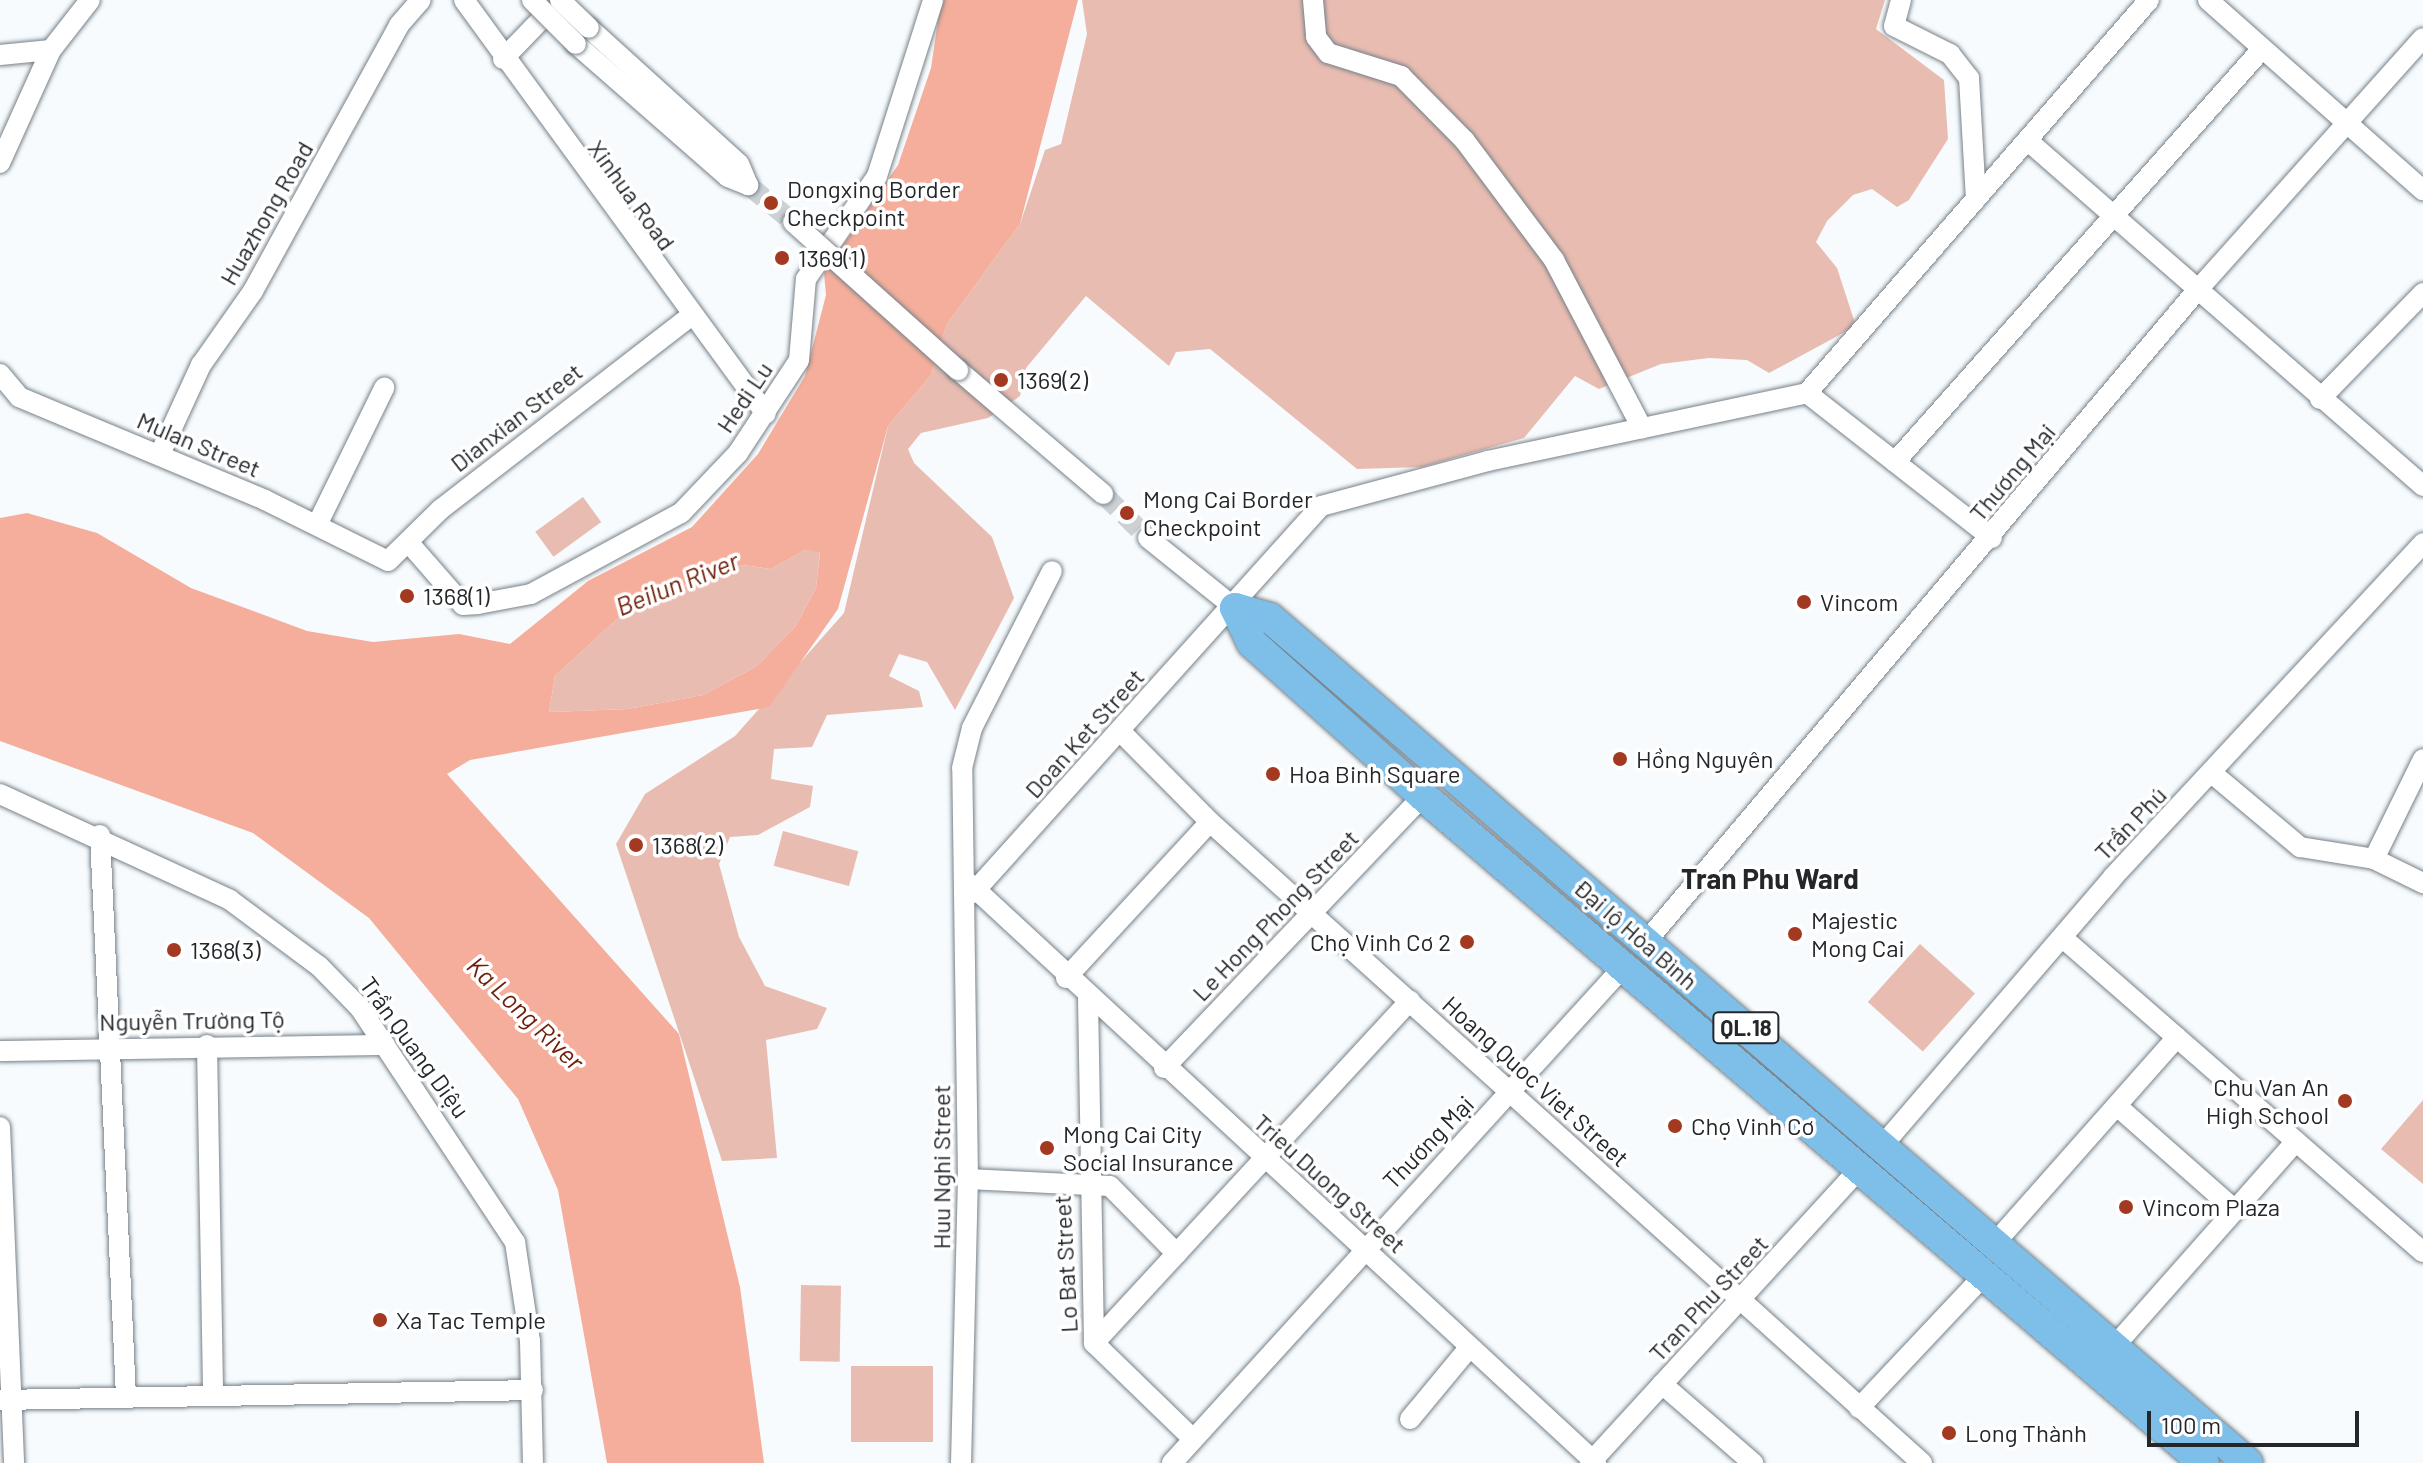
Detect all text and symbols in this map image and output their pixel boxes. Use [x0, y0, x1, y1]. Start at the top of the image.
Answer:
street label: Xinhua Road [582, 134, 682, 256]
street label: Huazhong Road [213, 136, 319, 290]
place label: Dongxing Border Checkpoint [787, 175, 960, 231]
marker: Dongxing Border Checkpoint [762, 194, 780, 212]
place label: 1369(1) [798, 244, 865, 272]
marker: 1369(1) [773, 249, 791, 267]
street label: Hedi Lu [710, 356, 778, 438]
street label: Dianxian Street [444, 357, 588, 477]
place label: 1369(2) [1017, 366, 1088, 394]
marker: 1369(2) [992, 371, 1010, 389]
street label: Mulan Street [133, 405, 265, 483]
street label: Thương Mại [1963, 417, 2061, 527]
place label: Mong Cai Border Checkpoint [1143, 485, 1313, 541]
marker: Mong Cai Border Checkpoint [1118, 504, 1136, 522]
water label: Beilun River [611, 544, 743, 622]
place label: 1368(1) [423, 582, 490, 610]
marker: 1368(1) [398, 587, 416, 605]
place label: Vincom [1820, 588, 1898, 616]
marker: Vincom [1795, 593, 1813, 611]
street label: Doan Ket Street [1018, 662, 1150, 804]
place label: Hồng Nguyên [1636, 745, 1773, 773]
marker: Hồng Nguyên [1611, 750, 1629, 768]
place label: Hoa Binh Square [1289, 760, 1460, 788]
marker: Hoa Binh Square [1264, 765, 1282, 783]
street label: Trần Phú [2088, 780, 2172, 866]
street label: Le Hong Phong Street [1186, 823, 1364, 1007]
place label: 1368(2) [652, 831, 723, 859]
marker: 1368(2) [627, 836, 645, 854]
district label: Tran Phu Ward [1681, 861, 1859, 895]
street label: Đại lộ Hòa Bình [1568, 873, 1704, 995]
place label: Majestic Mong Cai [1811, 906, 1905, 962]
marker: Majestic Mong Cai [1786, 925, 1804, 943]
place label: Chợ Vinh Cơ 2 [1310, 928, 1451, 956]
marker: Chợ Vinh Cơ 2 [1458, 933, 1476, 951]
place label: 1368(3) [190, 936, 261, 964]
marker: 1368(3) [165, 941, 183, 959]
water label: Ka Long River [461, 950, 591, 1076]
street label: Trần Quang Diệu [354, 971, 476, 1123]
street label: Hoang Quoc Viet Street [1437, 990, 1635, 1172]
street label: Nguyễn Trường Tộ [99, 1004, 285, 1036]
road number: QL.18 [1712, 1010, 1780, 1046]
place label: Chu Van An High School [2206, 1073, 2329, 1129]
street label: Huu Nghi Street [927, 1085, 955, 1249]
street label: Thương Mại [1376, 1089, 1480, 1195]
marker: Chu Van An High School [2336, 1092, 2354, 1110]
street label: Trieu Duong Street [1248, 1107, 1412, 1259]
place label: Chợ Vinh Cơ [1691, 1112, 1814, 1140]
marker: Chợ Vinh Cơ [1666, 1117, 1684, 1135]
place label: Mong Cai City Social Insurance [1063, 1120, 1234, 1176]
marker: Mong Cai City Social Insurance [1038, 1139, 1056, 1157]
place label: Vincom Plaza [2142, 1193, 2280, 1221]
street label: Lo Bat Street [1047, 1195, 1083, 1333]
marker: Vincom Plaza [2117, 1198, 2135, 1216]
street label: Tran Phu Street [1642, 1229, 1774, 1367]
place label: Xa Tac Temple [396, 1306, 546, 1334]
marker: Xa Tac Temple [371, 1311, 389, 1329]
scale bar [2151, 1395, 2363, 1445]
text: 100 m [2161, 1410, 2221, 1439]
place label: Long Thành [1965, 1419, 2087, 1447]
marker: Long Thành [1940, 1424, 1958, 1442]

